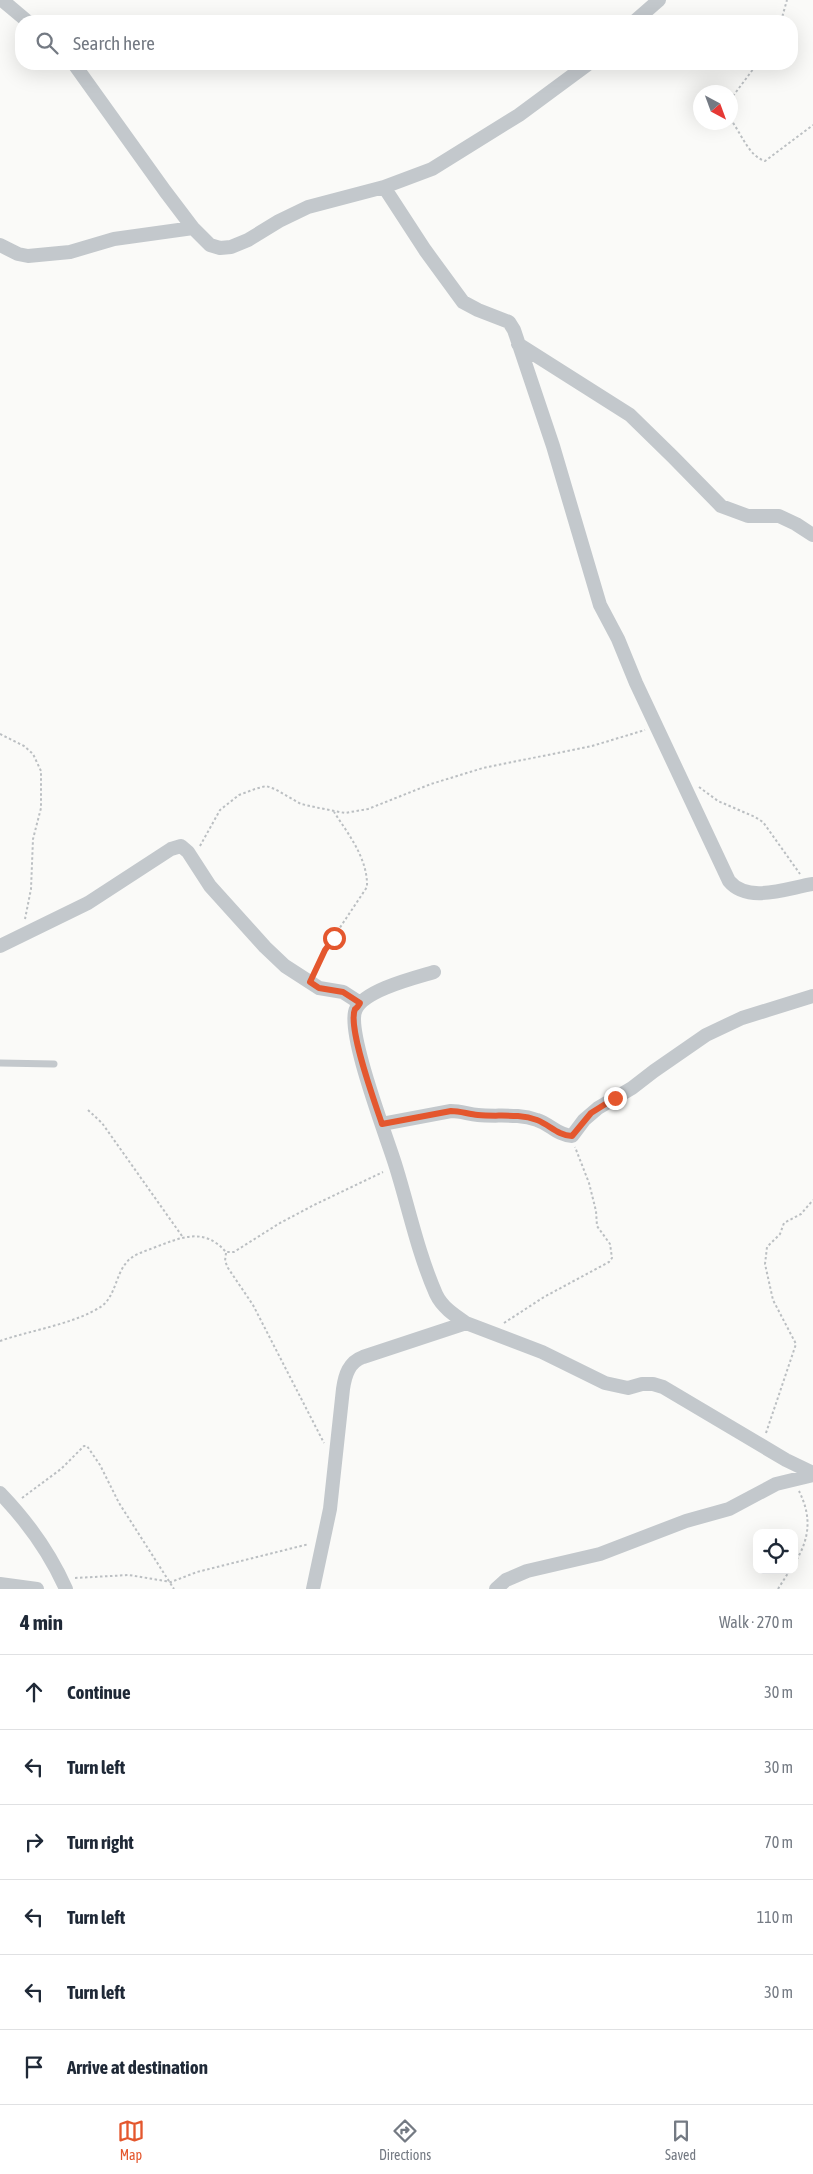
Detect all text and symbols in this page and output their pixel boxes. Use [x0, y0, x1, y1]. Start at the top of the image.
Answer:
search box [15, 15, 798, 70]
icon: search [33, 29, 61, 57]
text: Search here [73, 32, 155, 54]
north arrow [693, 85, 738, 130]
route start [323, 927, 346, 950]
route end [604, 1087, 627, 1110]
map controls [753, 1529, 798, 1574]
button: locate [753, 1529, 798, 1574]
text: 4 min [20, 1610, 63, 1634]
text: Walk · 270 m [719, 1613, 793, 1631]
icon: ahead [20, 1678, 48, 1706]
text: Continue [67, 1681, 131, 1703]
text: 30 m [764, 1683, 793, 1701]
icon: left [20, 1753, 48, 1781]
text: Turn left [67, 1756, 125, 1778]
text: 30 m [764, 1758, 793, 1776]
icon: right [20, 1828, 48, 1856]
text: Turn right [67, 1831, 134, 1853]
text: 70 m [764, 1833, 793, 1851]
icon: left [20, 1903, 48, 1931]
text: Turn left [67, 1906, 125, 1928]
text: 110 m [757, 1908, 793, 1926]
icon: left [20, 1978, 48, 2006]
text: Turn left [67, 1981, 125, 2003]
text: 30 m [764, 1983, 793, 2001]
icon: arrive [20, 2053, 48, 2081]
text: Arrive at destination [67, 2056, 208, 2078]
tab: Map [117, 2117, 145, 2163]
tab: Directions [379, 2117, 431, 2163]
tab: Saved [665, 2117, 696, 2163]

